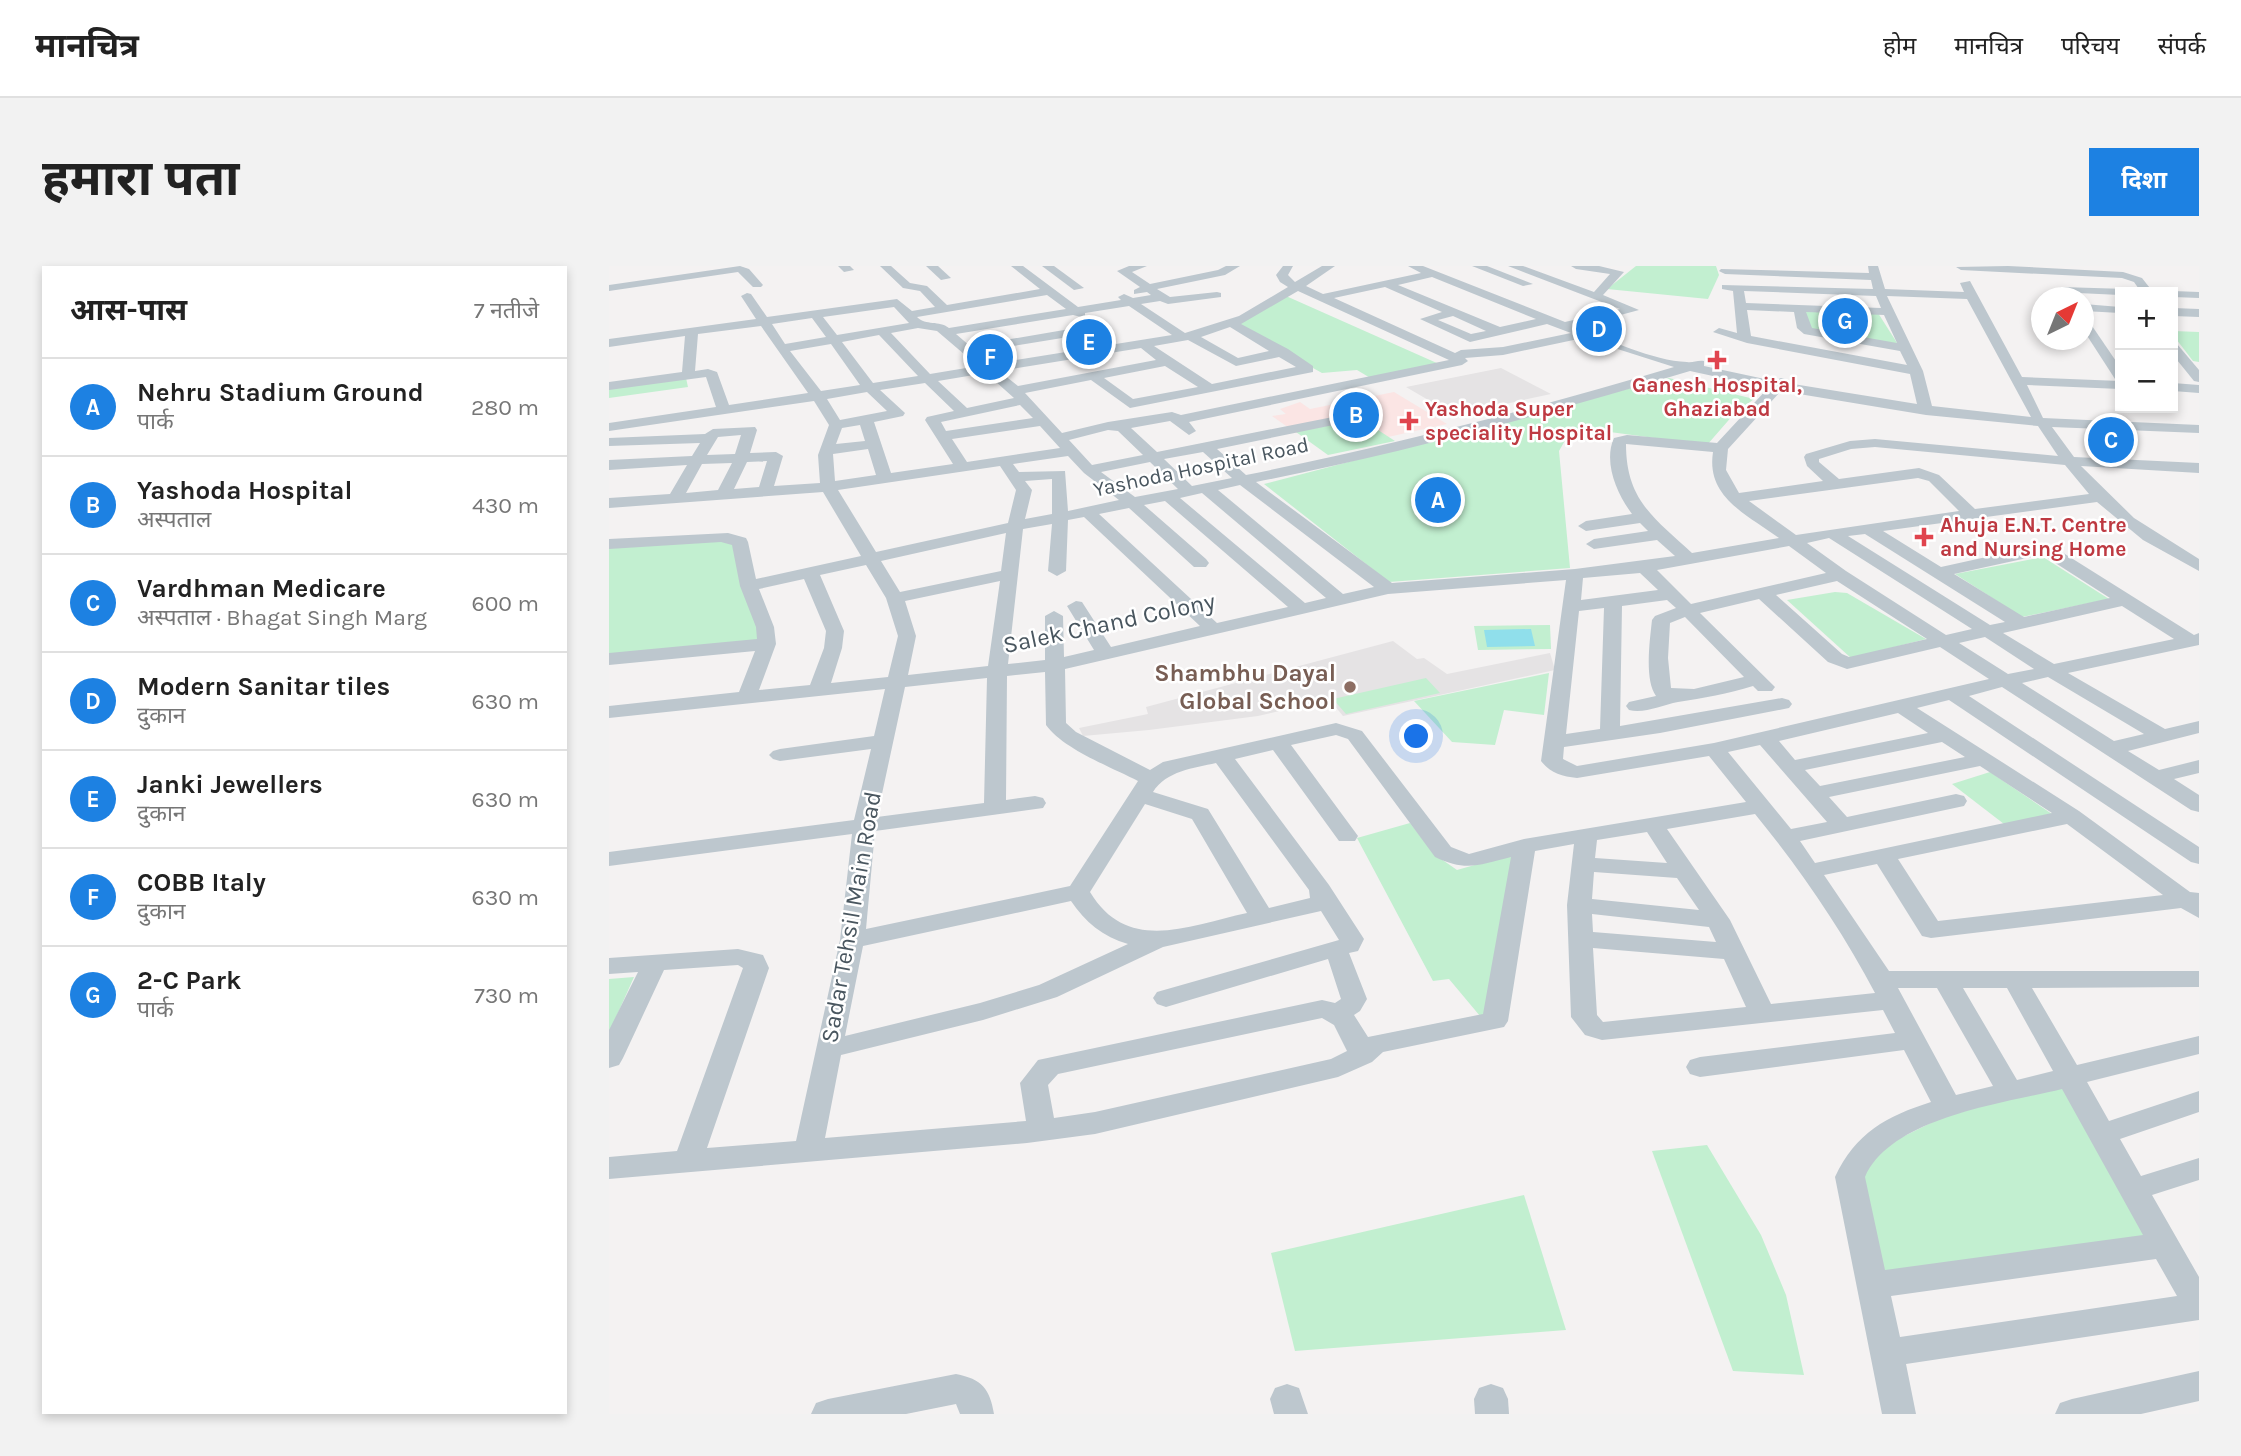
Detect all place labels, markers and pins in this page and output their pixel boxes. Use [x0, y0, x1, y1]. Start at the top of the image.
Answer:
pin: G [1822, 295, 1868, 347]
pin: D [1576, 303, 1622, 355]
pin: E [1066, 316, 1112, 368]
pin: F [967, 331, 1013, 383]
marker: Ganesh Hospital, Ghaziabad [1707, 350, 1727, 370]
place label: Ganesh Hospital, Ghaziabad [1632, 373, 1802, 421]
pin: B [1333, 389, 1379, 441]
place label: Yashoda Super speciality Hospital [1425, 397, 1612, 445]
marker: Yashoda Super speciality Hospital [1399, 411, 1419, 431]
pin: C [2088, 414, 2134, 466]
pin: A [1415, 474, 1461, 526]
place label: Ahuja E.N.T. Centre and Nursing Home [1940, 513, 2127, 561]
marker: Ahuja E.N.T. Centre and Nursing Home [1914, 527, 1934, 547]
place label: Shambhu Dayal Global School [1154, 659, 1336, 715]
marker: Shambhu Dayal Global School [1342, 679, 1358, 695]

